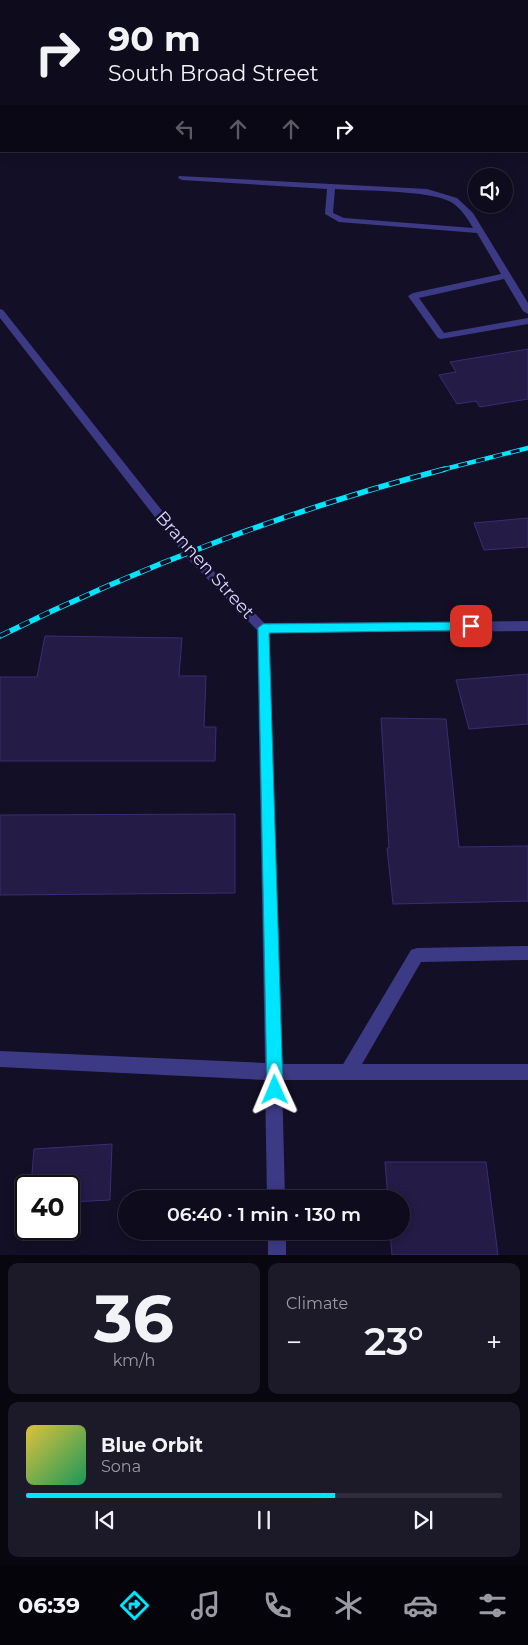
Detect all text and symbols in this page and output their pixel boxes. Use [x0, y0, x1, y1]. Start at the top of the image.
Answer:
text: 90 m [108, 17, 201, 60]
icon: right [25, 20, 90, 85]
text: South Broad Street [108, 60, 319, 87]
icon: left [171, 115, 199, 143]
icon: ahead [224, 115, 252, 143]
icon: ahead [277, 115, 305, 143]
icon: right [330, 115, 358, 143]
map controls [468, 168, 513, 213]
button: sound [468, 168, 513, 213]
street label: Brannen Street [151, 507, 259, 623]
pin [450, 605, 492, 647]
icon: arrive [457, 612, 485, 640]
position arrow [248, 1063, 300, 1115]
speed limit sign: 40 [15, 1175, 80, 1240]
text: 06:40 · 1 min · 130 m [167, 1203, 361, 1226]
text: 36 [94, 1279, 174, 1358]
text: Climate [286, 1294, 348, 1313]
text: 23° [364, 1318, 424, 1365]
text: − [286, 1325, 302, 1359]
text: + [486, 1325, 502, 1359]
text: km/h [113, 1351, 155, 1370]
text: Blue Orbit [101, 1434, 203, 1457]
text: Sona [101, 1457, 141, 1476]
icon: previous [91, 1506, 119, 1534]
icon: pause [250, 1506, 278, 1534]
icon: next [409, 1506, 437, 1534]
icon: directions [117, 1588, 152, 1623]
icon: music [188, 1588, 223, 1623]
icon: phone [260, 1588, 295, 1623]
icon: climate [331, 1588, 366, 1623]
icon: car [403, 1588, 438, 1623]
icon: filters [475, 1588, 510, 1623]
text: 06:39 [18, 1592, 80, 1619]

